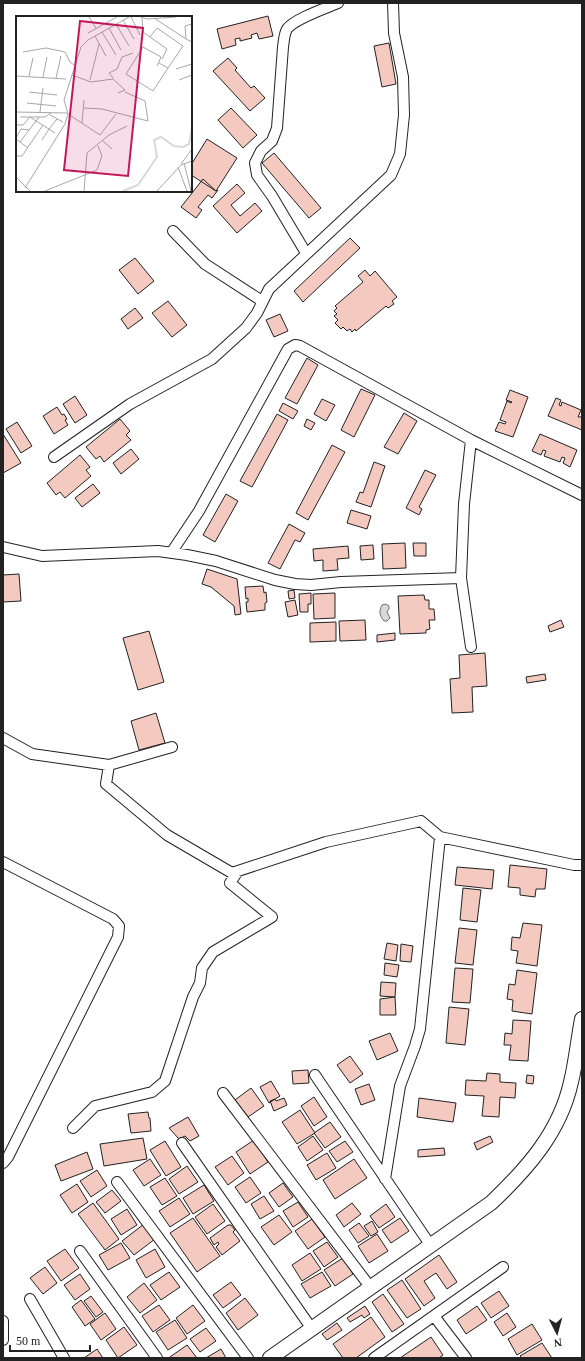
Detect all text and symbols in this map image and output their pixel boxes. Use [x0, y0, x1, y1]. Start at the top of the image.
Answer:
inset map [16, 16, 192, 192]
north arrow [537, 1313, 577, 1353]
scale bar [10, 1327, 90, 1353]
text: 50 m [16, 1334, 41, 1348]
text: N [553, 1337, 563, 1349]

